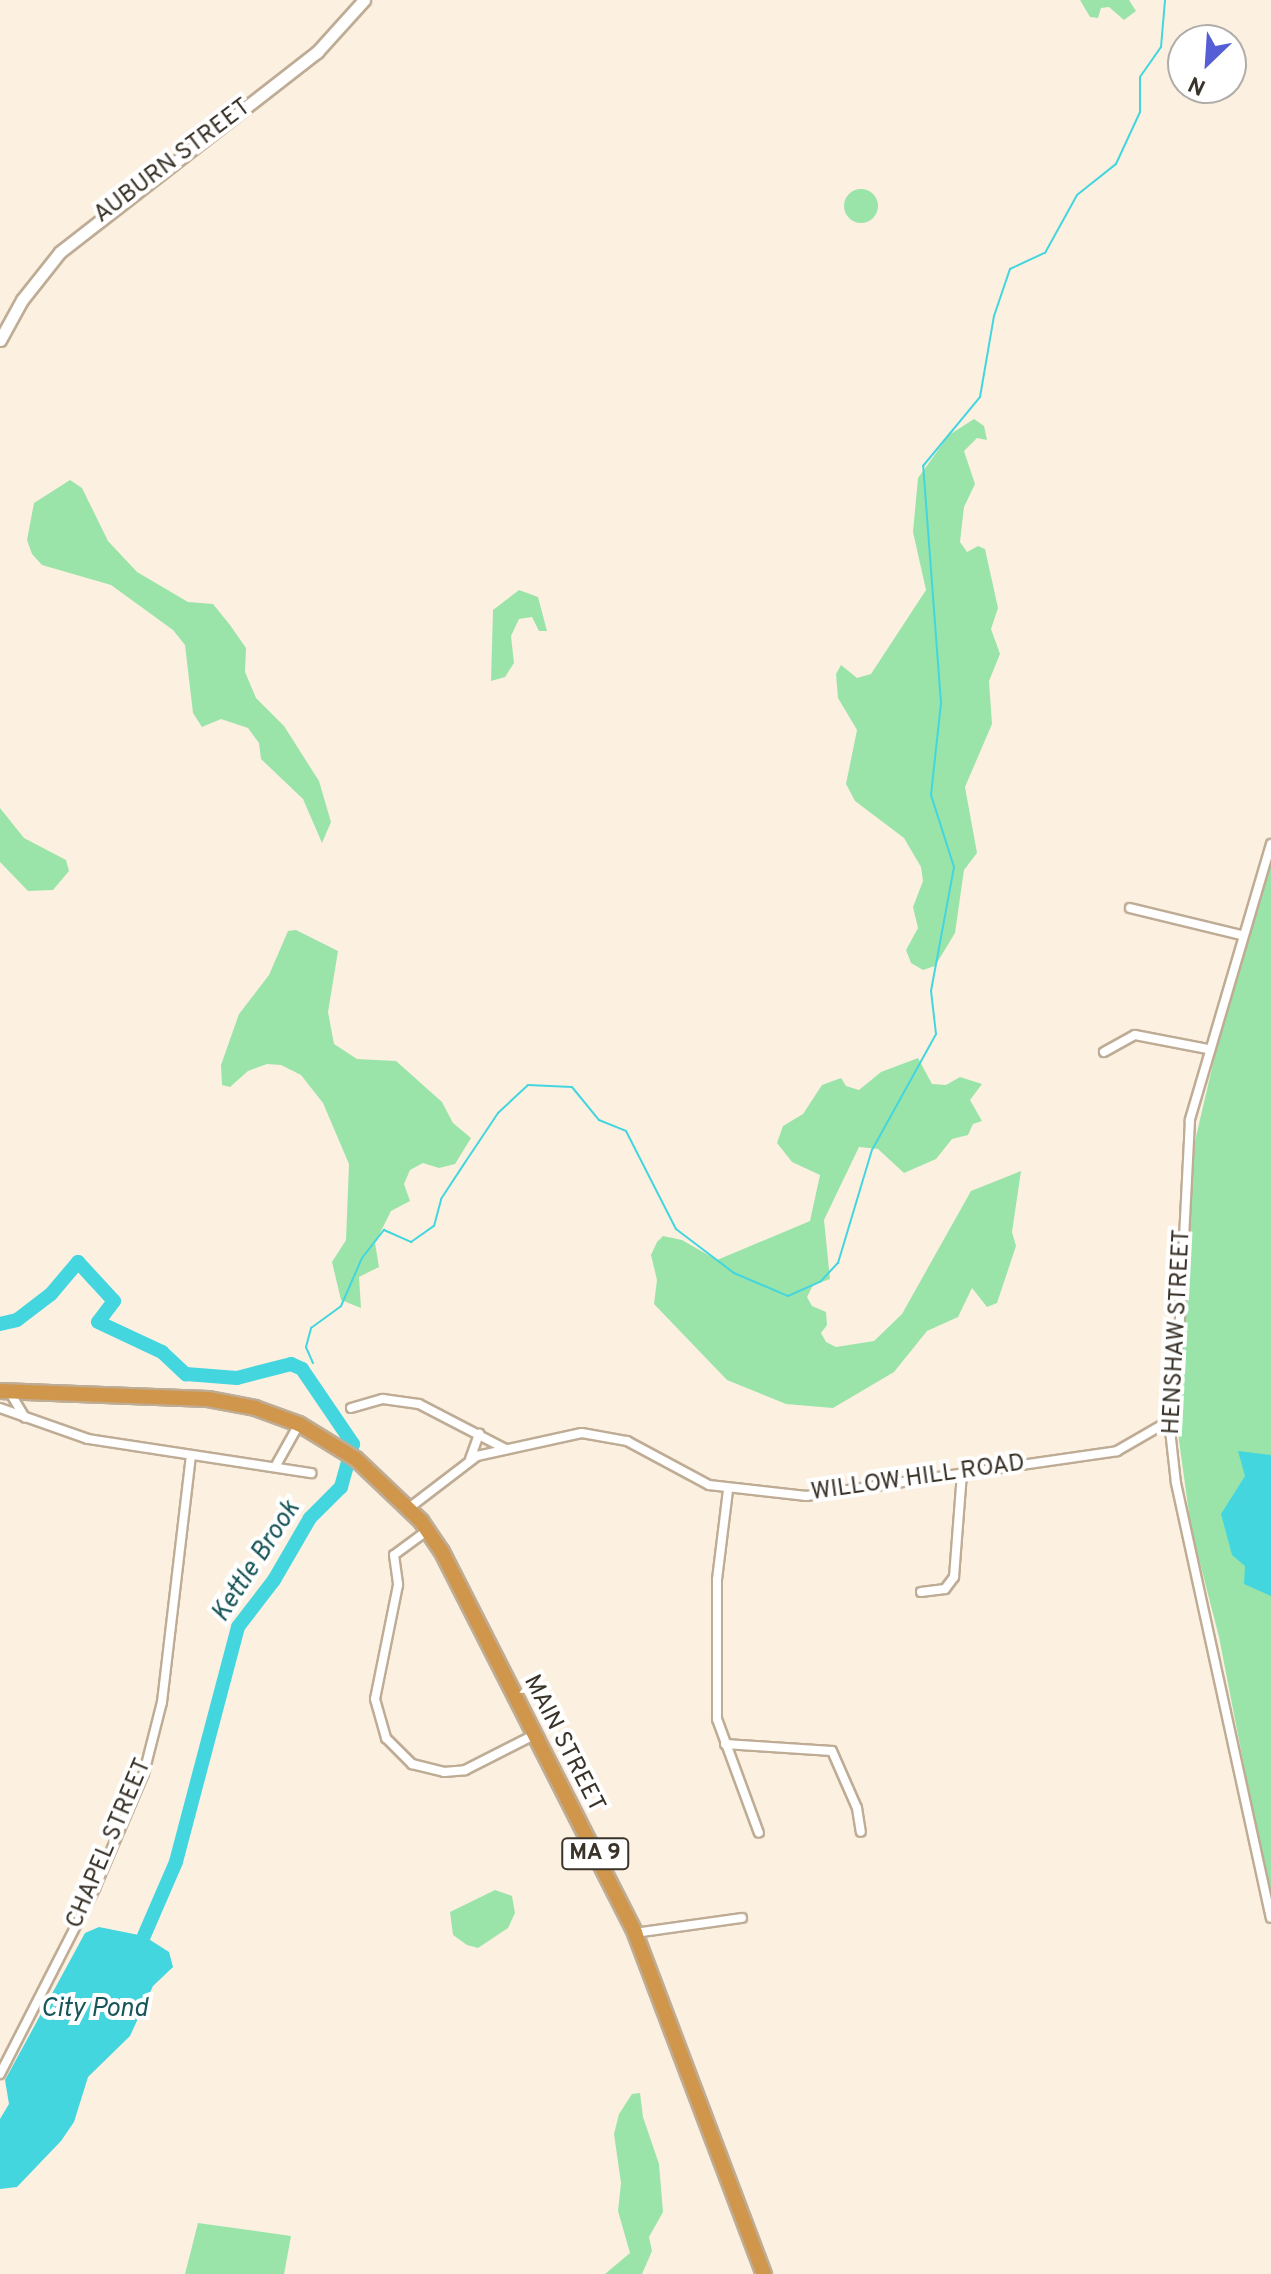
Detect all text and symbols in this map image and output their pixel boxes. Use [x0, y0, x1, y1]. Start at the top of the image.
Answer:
north arrow [1167, 24, 1247, 104]
text: N [1185, 69, 1210, 100]
street label: AUBURN STREET [89, 94, 257, 230]
street label: HENSHAW STREET [1158, 1228, 1198, 1436]
street label: WILLOW HILL ROAD [809, 1450, 1027, 1508]
water label: Kettle Brook [206, 1495, 308, 1629]
street label: MAIN STREET [516, 1671, 610, 1817]
street label: CHAPEL STREET [61, 1755, 159, 1933]
road number: MA 9 [559, 1836, 631, 1872]
water label: City Pond [40, 1994, 148, 2026]

